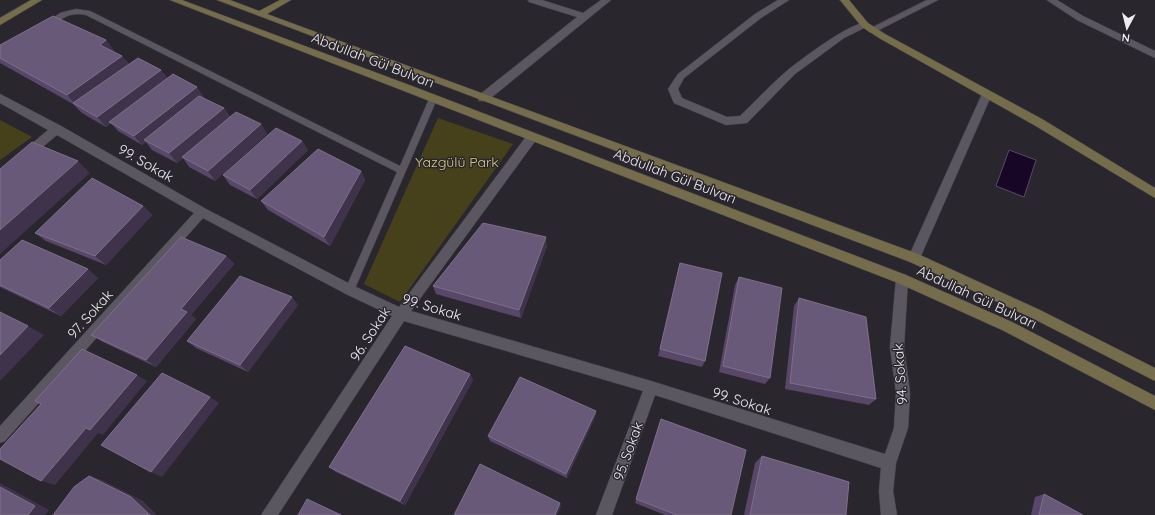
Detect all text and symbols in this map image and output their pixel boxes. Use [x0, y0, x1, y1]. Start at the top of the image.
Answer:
north arrow [1107, 8, 1147, 48]
street label: Abdullah Gül Bulvarı [309, 28, 437, 92]
text: N [1121, 30, 1131, 45]
street label: 99. Sokak [115, 140, 177, 186]
street label: Abdullah Gül Bulvarı [611, 144, 739, 208]
park label: Yazgülü Park [415, 153, 499, 171]
street label: Abdullah Gül Bulvarı [914, 261, 1040, 333]
street label: 97. Sokak [63, 286, 117, 342]
street label: 99. Sokak [400, 289, 464, 325]
street label: 96. Sokak [346, 303, 394, 365]
street label: 94. Sokak [889, 343, 911, 405]
street label: 99. Sokak [710, 383, 774, 419]
street label: 95. Sokak [609, 419, 647, 483]

